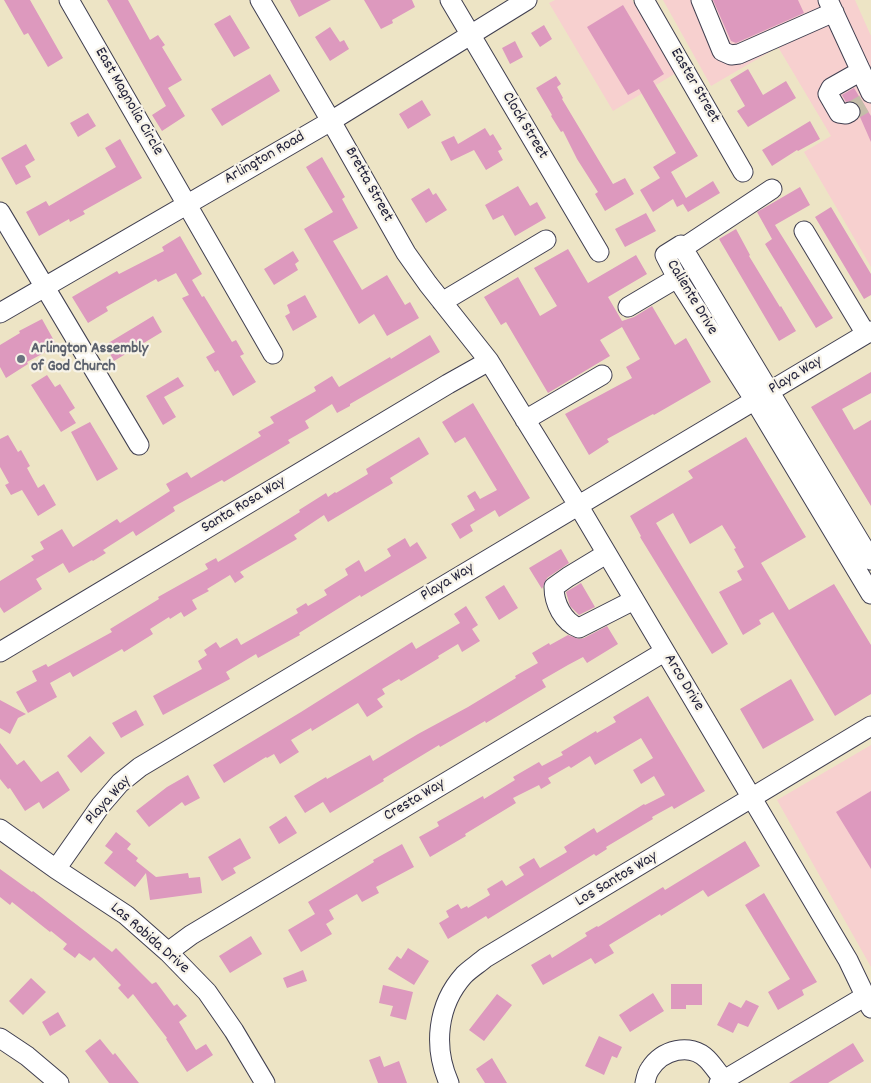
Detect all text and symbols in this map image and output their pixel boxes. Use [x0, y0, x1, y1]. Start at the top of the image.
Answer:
street label: East Magnolia Circle [89, 45, 167, 159]
street label: Easter Street [665, 45, 723, 127]
street label: Clock Street [497, 89, 551, 163]
street label: Arlington Road [221, 128, 309, 190]
street label: Bretta Street [340, 144, 396, 226]
street label: Caliente Drive [661, 257, 721, 339]
place label: Arlington Assembly of God Church [31, 340, 148, 378]
street label: Playa Way [766, 352, 826, 400]
marker: Arlington Assembly of God Church [15, 353, 27, 365]
street label: Santa Rosa Way [198, 473, 290, 539]
street label: Playa Way [418, 559, 478, 607]
street label: Arco Drive [659, 651, 707, 715]
street label: Playa Way [82, 773, 136, 829]
street label: Cresta Way [381, 775, 449, 827]
street label: Los Santos Way [572, 848, 662, 912]
street label: Las Robida Drive [105, 899, 193, 979]

